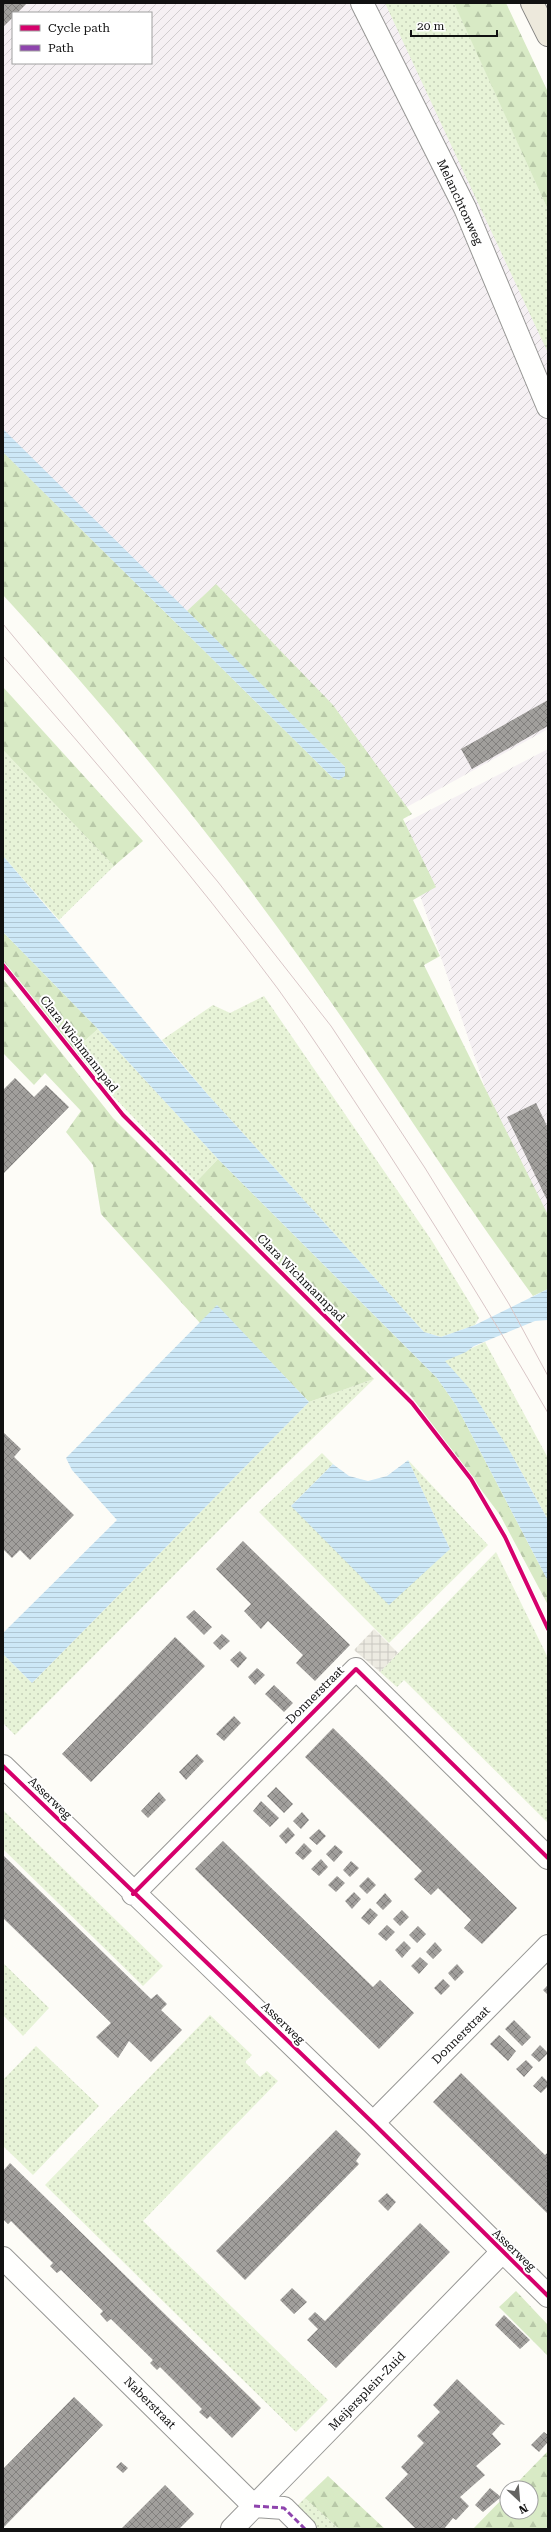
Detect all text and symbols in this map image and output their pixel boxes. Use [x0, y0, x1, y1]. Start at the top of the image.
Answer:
legend [12, 12, 152, 64]
scale bar [411, 12, 497, 38]
text: 20 m [417, 19, 444, 33]
text: Cycle path [48, 21, 110, 35]
text: Path [48, 41, 74, 55]
street label: Melanchtonweg [434, 157, 486, 247]
street label: Clara Wichmannpad [37, 993, 121, 1095]
street label: Clara Wichmannpad [254, 1231, 348, 1325]
street label: Donnerstraat [283, 1663, 347, 1727]
street label: Asserweg [26, 1774, 75, 1822]
street label: Asserweg [259, 1999, 308, 2047]
street label: Donnerstraat [429, 2003, 493, 2067]
street label: Asserweg [490, 2226, 539, 2274]
street label: Meijersplein-Zuid [326, 2349, 408, 2433]
street label: Naberstraat [121, 2374, 179, 2432]
north arrow [499, 2480, 539, 2520]
text: N [516, 2501, 530, 2516]

